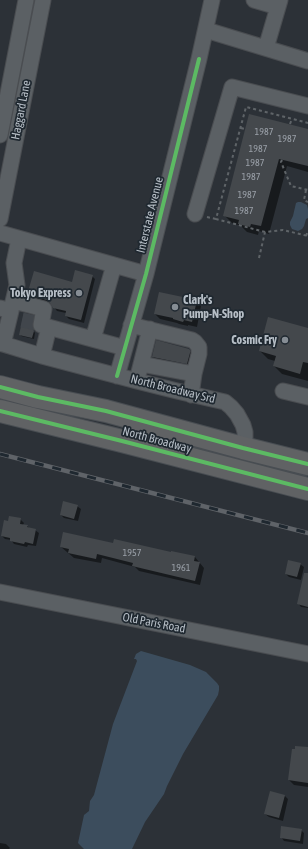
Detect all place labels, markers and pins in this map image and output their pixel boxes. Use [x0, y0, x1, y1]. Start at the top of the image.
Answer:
place label: Tokyo Express [10, 286, 71, 300]
marker: Tokyo Express [74, 288, 84, 298]
place label: Clark's Pump-N-Shop [183, 293, 244, 321]
marker: Clark's Pump-N-Shop [170, 302, 180, 312]
place label: Cosmic Fry [231, 333, 277, 347]
marker: Cosmic Fry [280, 335, 290, 345]

